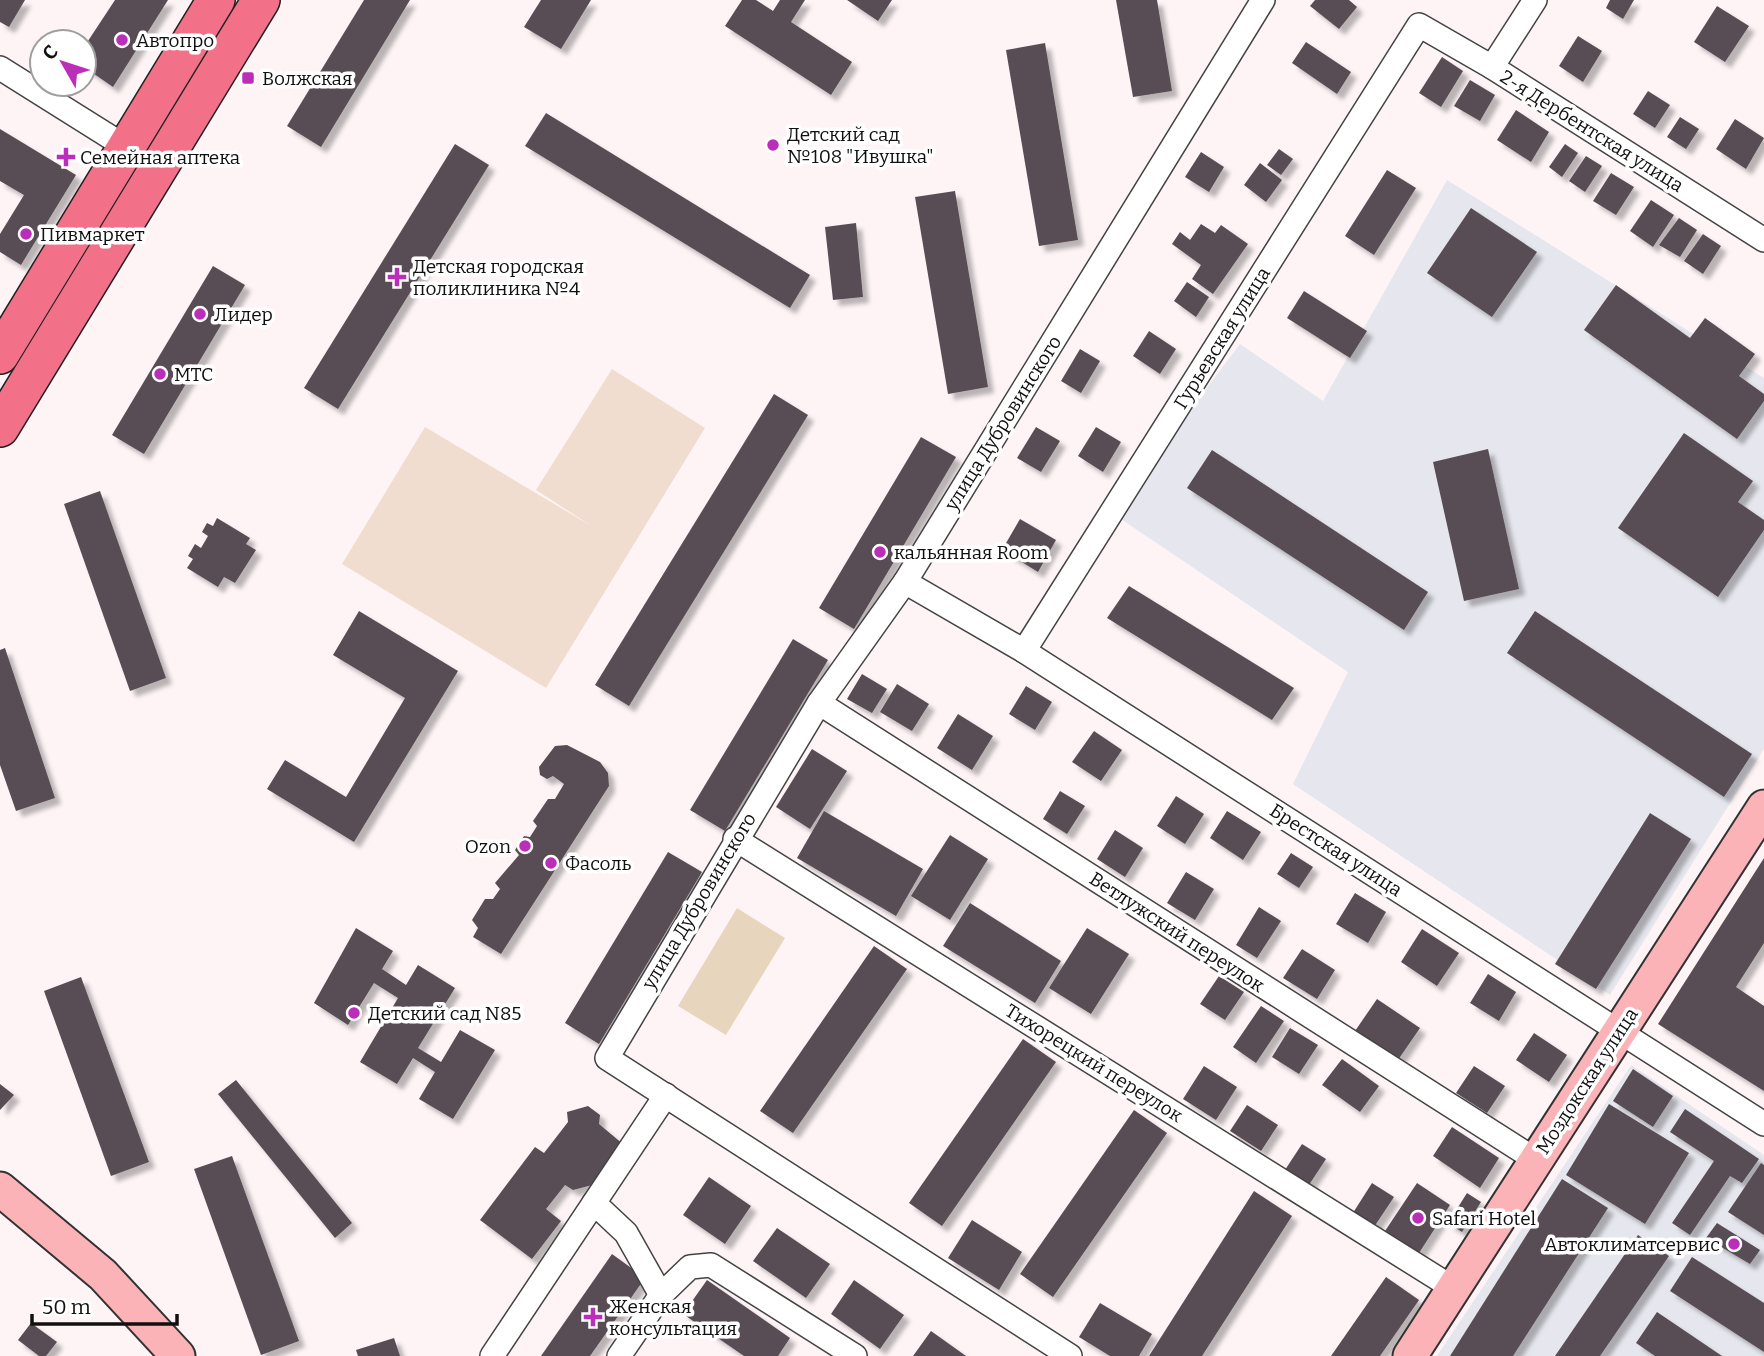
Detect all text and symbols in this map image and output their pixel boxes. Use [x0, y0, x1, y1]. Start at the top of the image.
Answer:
north arrow [28, 28, 98, 98]
place label: Автопро [136, 29, 214, 52]
marker: Автопро [114, 32, 130, 48]
text: С [37, 41, 63, 65]
street label: 2-я Дербентская улица [1496, 65, 1688, 197]
place label: Волжская [262, 67, 352, 90]
marker: Волжская [240, 70, 256, 86]
place label: Детский сад №108 "Ивушка" [787, 123, 933, 168]
marker: Детский сад №108 "Ивушка" [765, 137, 781, 153]
place label: Семейная аптека [80, 146, 241, 169]
marker: Семейная аптека [58, 149, 74, 165]
place label: Пивмаркет [40, 223, 145, 246]
marker: Пивмаркет [18, 226, 34, 242]
place label: Детская городская поликлиника №4 [413, 255, 584, 300]
street label: Гурьевская улица [1169, 262, 1275, 413]
marker: Детская городская поликлиника №4 [387, 267, 407, 287]
place label: Лидер [214, 303, 273, 326]
marker: Лидер [192, 306, 208, 322]
street label: улица Дубровинского [939, 331, 1066, 516]
place label: МТС [174, 363, 213, 386]
marker: МТС [152, 366, 168, 382]
place label: кальянная Room [894, 541, 1048, 564]
marker: кальянная Room [872, 544, 888, 560]
street label: Брестская улица [1266, 799, 1407, 902]
street label: улица Дубровинского [637, 809, 761, 994]
place label: Ozon [465, 835, 511, 858]
marker: Ozon [517, 838, 533, 854]
place label: Фасоль [565, 852, 631, 875]
marker: Фасоль [543, 855, 559, 871]
street label: Ветлужский переулок [1085, 867, 1269, 998]
street label: Тихорецкий переулок [1001, 999, 1188, 1127]
place label: Детский сад N85 [368, 1002, 521, 1025]
street label: Моздокская улица [1531, 1003, 1643, 1159]
marker: Детский сад N85 [346, 1005, 362, 1021]
place label: Safari Hotel [1432, 1207, 1536, 1230]
marker: Safari Hotel [1410, 1210, 1426, 1226]
place label: Автоклиматсервис [1544, 1233, 1720, 1256]
marker: Автоклиматсервис [1726, 1236, 1742, 1252]
scale bar [32, 1282, 177, 1326]
text: 50 m [42, 1294, 91, 1320]
place label: Женская консультация [609, 1295, 737, 1340]
marker: Женская консультация [583, 1307, 603, 1327]

